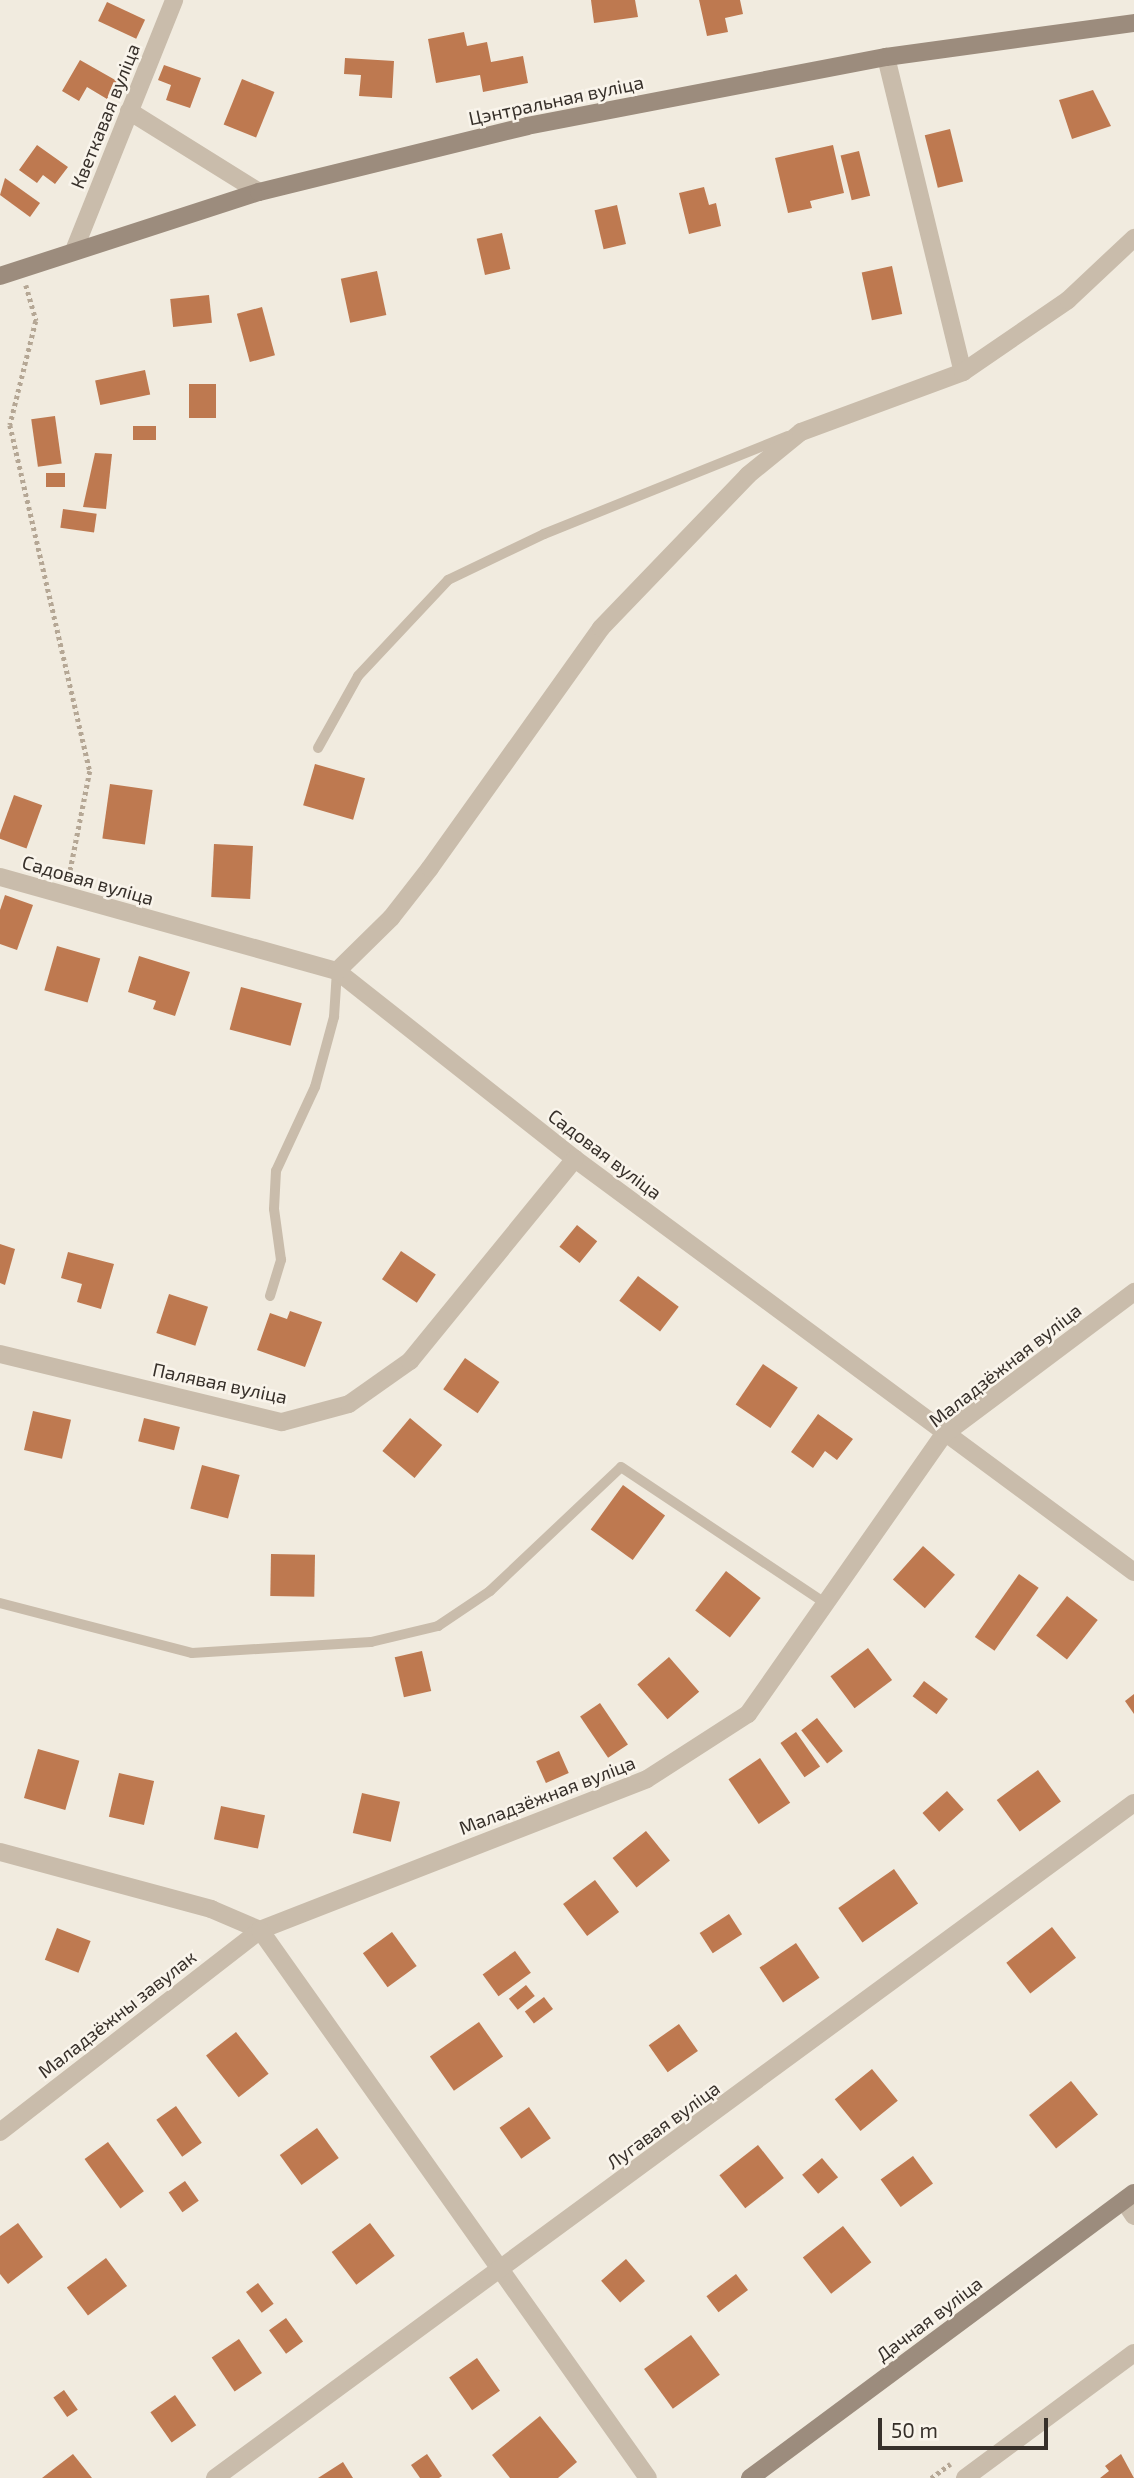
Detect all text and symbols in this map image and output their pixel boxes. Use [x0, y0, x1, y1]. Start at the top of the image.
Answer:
street label: Кветкавая вуліца [66, 40, 144, 192]
street label: Цэнтральная вуліца [466, 70, 646, 130]
street label: Садовая вуліца [20, 850, 156, 910]
street label: Садовая вуліца [544, 1104, 666, 1204]
street label: Маладзёжная вуліца [924, 1298, 1086, 1432]
street label: Палявая вуліца [151, 1358, 289, 1408]
street label: Маладзёжная вуліца [456, 1751, 638, 1839]
street label: Маладзёжны завулак [33, 1945, 201, 2083]
street label: Лугавая вуліца [602, 2076, 724, 2174]
street label: Дачная вуліца [871, 2272, 987, 2366]
scale bar [882, 2404, 1052, 2448]
text: 50 m [891, 2417, 938, 2442]

